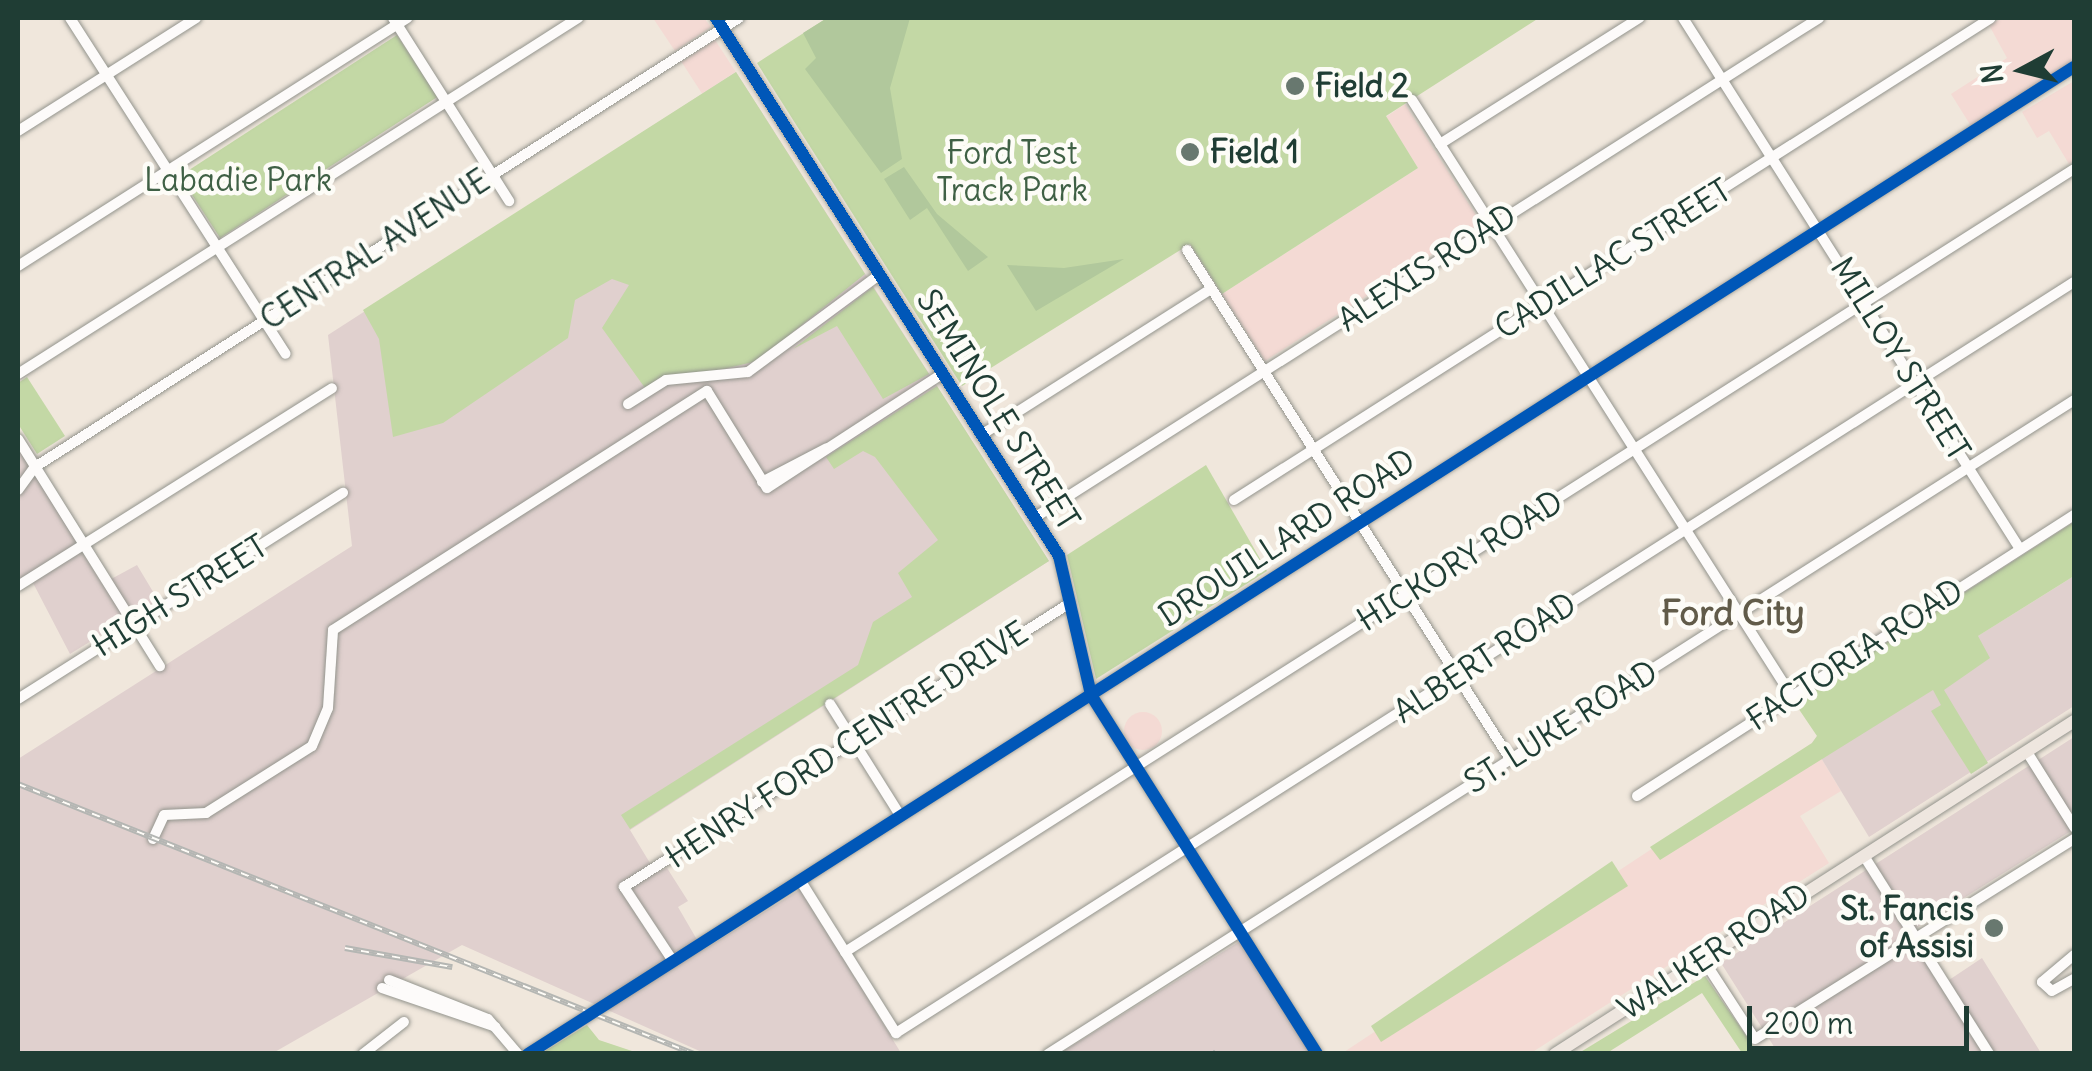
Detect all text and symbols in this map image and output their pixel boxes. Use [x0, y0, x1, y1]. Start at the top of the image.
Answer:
north arrow [1972, 20, 2072, 120]
text: N [1973, 62, 2011, 85]
place label: Field 2 [1315, 67, 1409, 105]
marker: Field 2 [1284, 75, 1306, 97]
place label: Field 1 [1210, 133, 1299, 171]
park label: Ford Test Track Park [936, 135, 1088, 210]
marker: Field 1 [1179, 141, 1201, 163]
park label: Labadie Park [144, 161, 332, 199]
street label: CENTRAL AVENUE [253, 162, 497, 338]
street label: CADILLAC STREET [1488, 171, 1738, 347]
street label: ALEXIS ROAD [1331, 196, 1523, 340]
street label: MILLOY STREET [1822, 250, 1978, 468]
street label: SEMINOLE STREET [909, 283, 1087, 537]
street label: DROUILLARD ROAD [1152, 441, 1422, 635]
street label: HICKORY ROAD [1350, 482, 1570, 640]
street label: HIGH STREET [85, 527, 275, 665]
street label: FACTORIA ROAD [1740, 571, 1970, 739]
street label: ALBERT ROAD [1387, 585, 1583, 731]
district label: Ford City [1661, 591, 1805, 633]
street label: HENRY FORD CENTRE DRIVE [659, 614, 1035, 876]
street label: ST. LUKE ROAD [1458, 652, 1664, 802]
street label: WALKER ROAD [1611, 876, 1817, 1028]
place label: St. Fancis of Assisi [1840, 891, 1974, 966]
marker: St. Fancis of Assisi [1983, 917, 2005, 939]
scale bar [1752, 986, 1974, 1048]
text: 200 m [1764, 1004, 1853, 1042]

